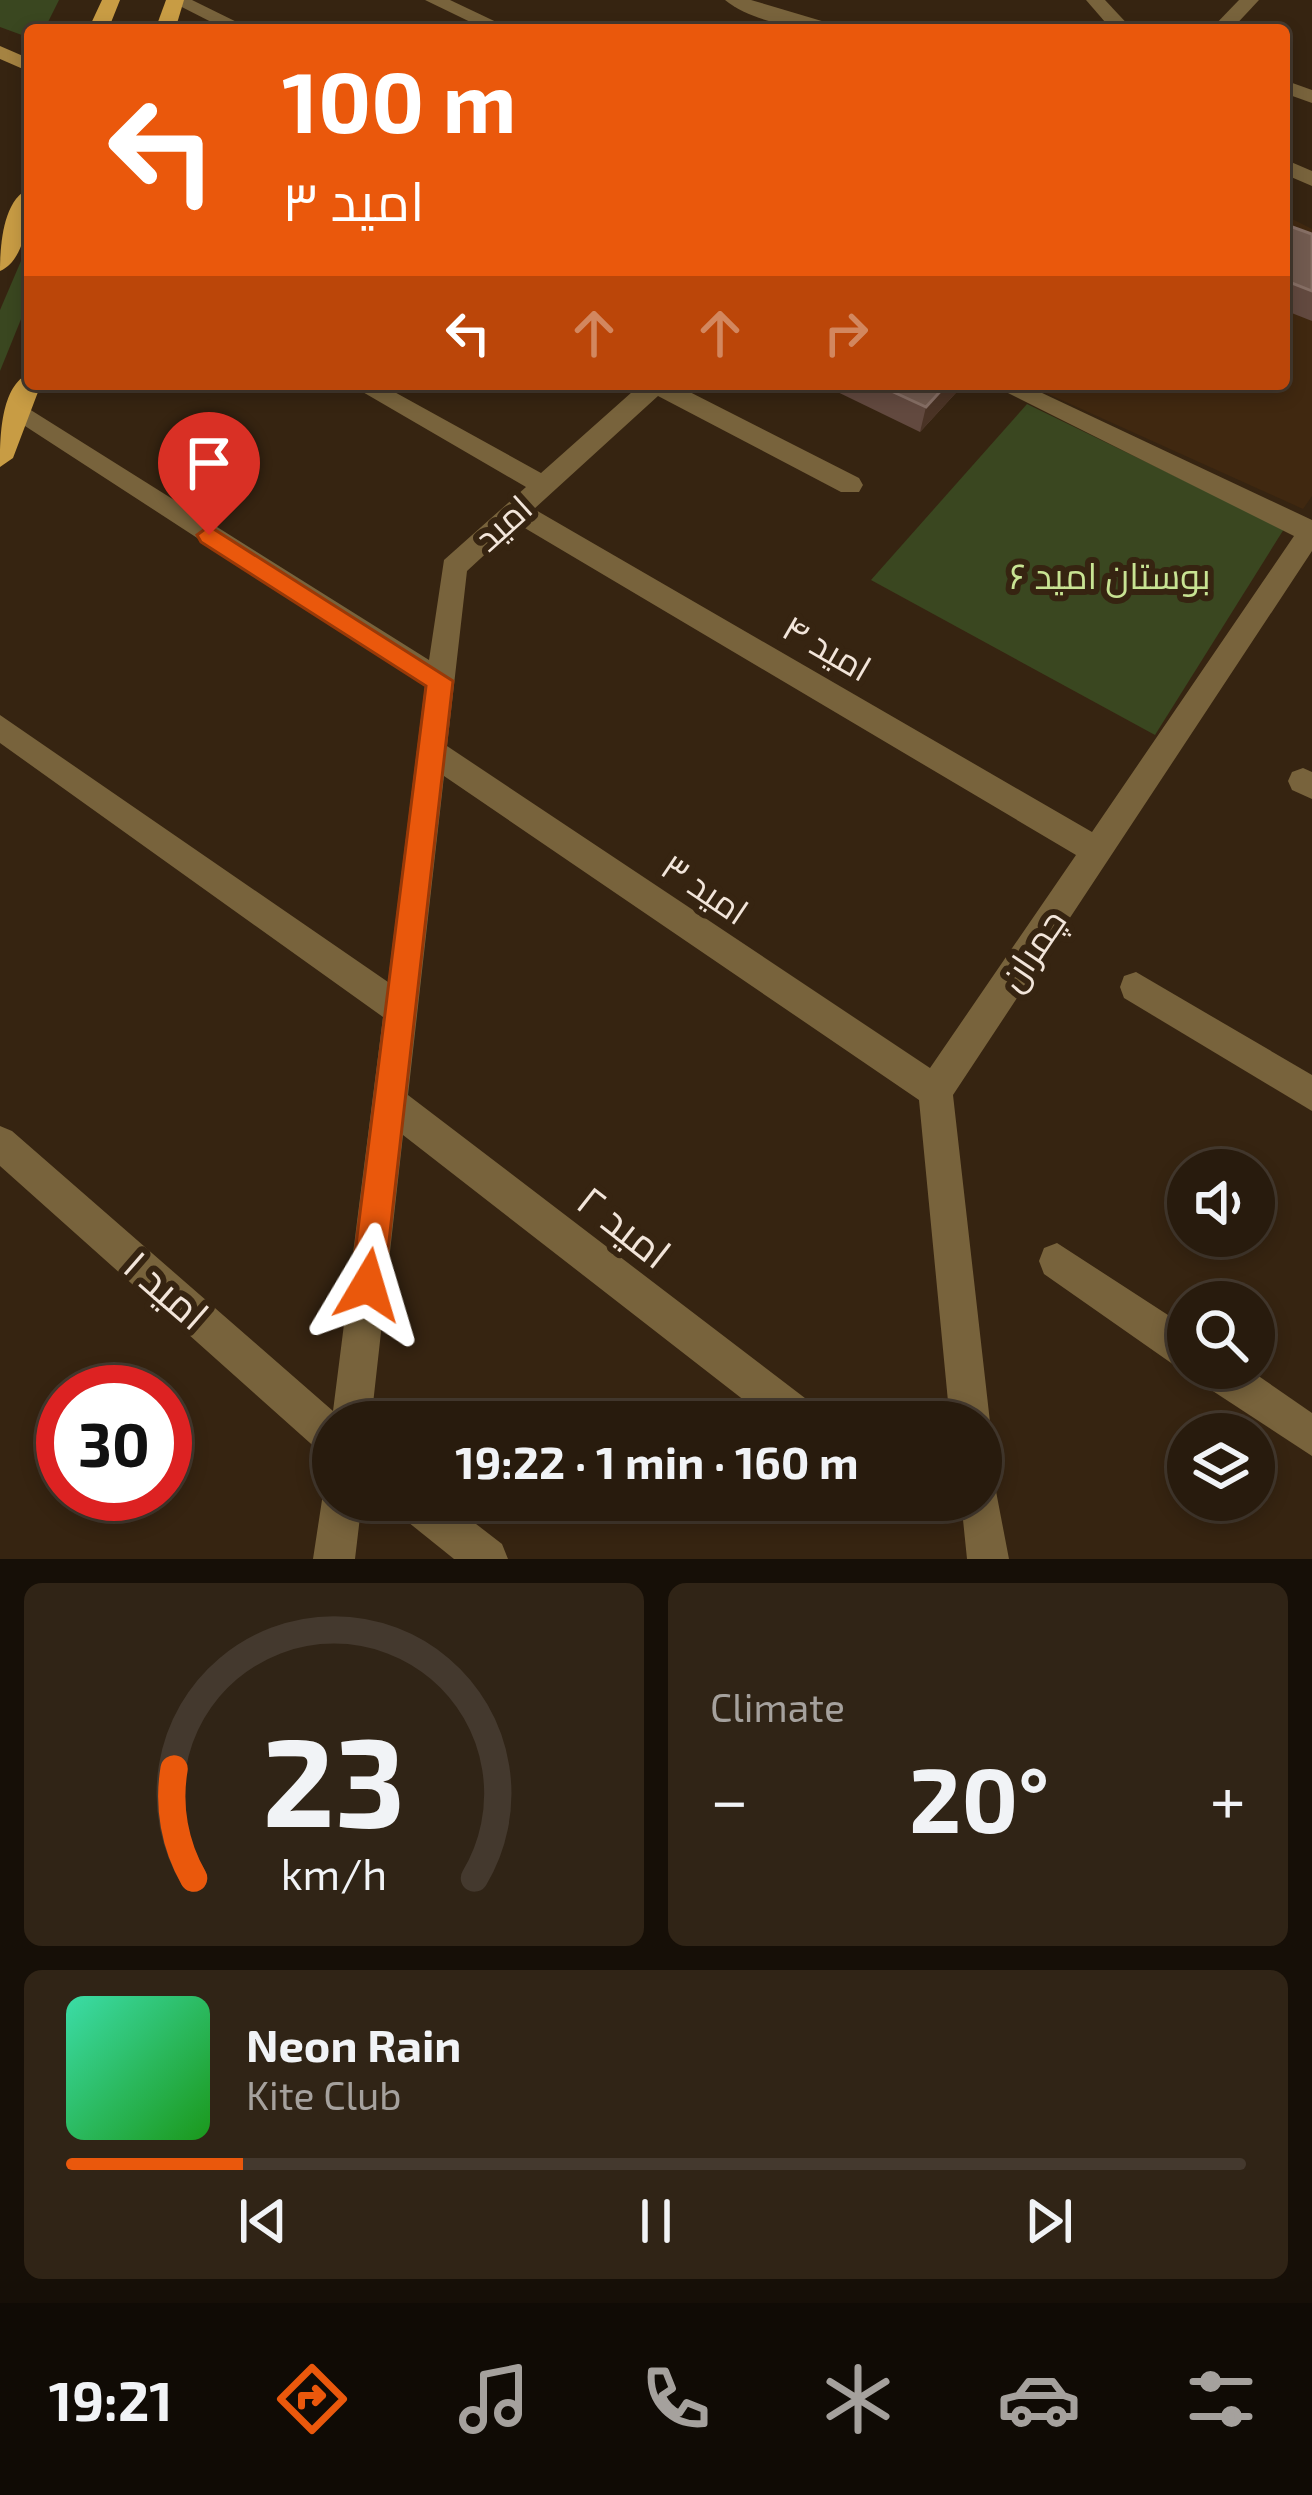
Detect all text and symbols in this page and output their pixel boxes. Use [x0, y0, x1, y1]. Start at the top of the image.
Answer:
text: 100 m [282, 49, 516, 150]
icon: left [84, 72, 240, 228]
text: امید ۳ [282, 167, 425, 232]
icon: left [435, 300, 501, 366]
icon: ahead [561, 300, 627, 366]
icon: ahead [687, 300, 753, 366]
icon: right [813, 300, 879, 366]
pin [158, 412, 260, 535]
icon: arrive [176, 430, 242, 496]
street label: امید [464, 485, 540, 559]
park label: بوستان امید ۶ [1009, 553, 1211, 598]
street label: امید ۴ [776, 604, 879, 689]
street label: امید ۳ [654, 843, 757, 932]
street label: چمران [988, 900, 1077, 1000]
map controls [1167, 1149, 1275, 1521]
button: sound [1167, 1149, 1275, 1257]
street label: امید ۲ [569, 1174, 682, 1277]
position arrow [305, 1222, 431, 1348]
street label: امید ۱ [115, 1238, 220, 1339]
button: search [1167, 1281, 1275, 1389]
speed limit sign: 30 [36, 1365, 192, 1521]
button: layers [1167, 1413, 1275, 1521]
text: 19:22 · 1 min · 160 m [455, 1434, 859, 1488]
text: Climate [710, 1683, 845, 1730]
text: 23 [262, 1702, 406, 1852]
text: 20° [909, 1743, 1049, 1851]
text: − [710, 1758, 749, 1837]
text: + [1210, 1758, 1246, 1837]
text: km/h [281, 1846, 387, 1898]
text: Neon Rain [246, 2017, 461, 2071]
text: Kite Club [246, 2071, 402, 2118]
icon: previous [230, 2188, 296, 2254]
icon: pause [623, 2188, 689, 2254]
icon: next [1016, 2188, 1082, 2254]
icon: directions [270, 2357, 354, 2441]
icon: music [452, 2357, 536, 2441]
icon: phone [634, 2357, 718, 2441]
icon: climate [816, 2357, 900, 2441]
icon: car [997, 2357, 1081, 2441]
icon: filters [1179, 2357, 1263, 2441]
text: 19:21 [49, 2367, 173, 2432]

